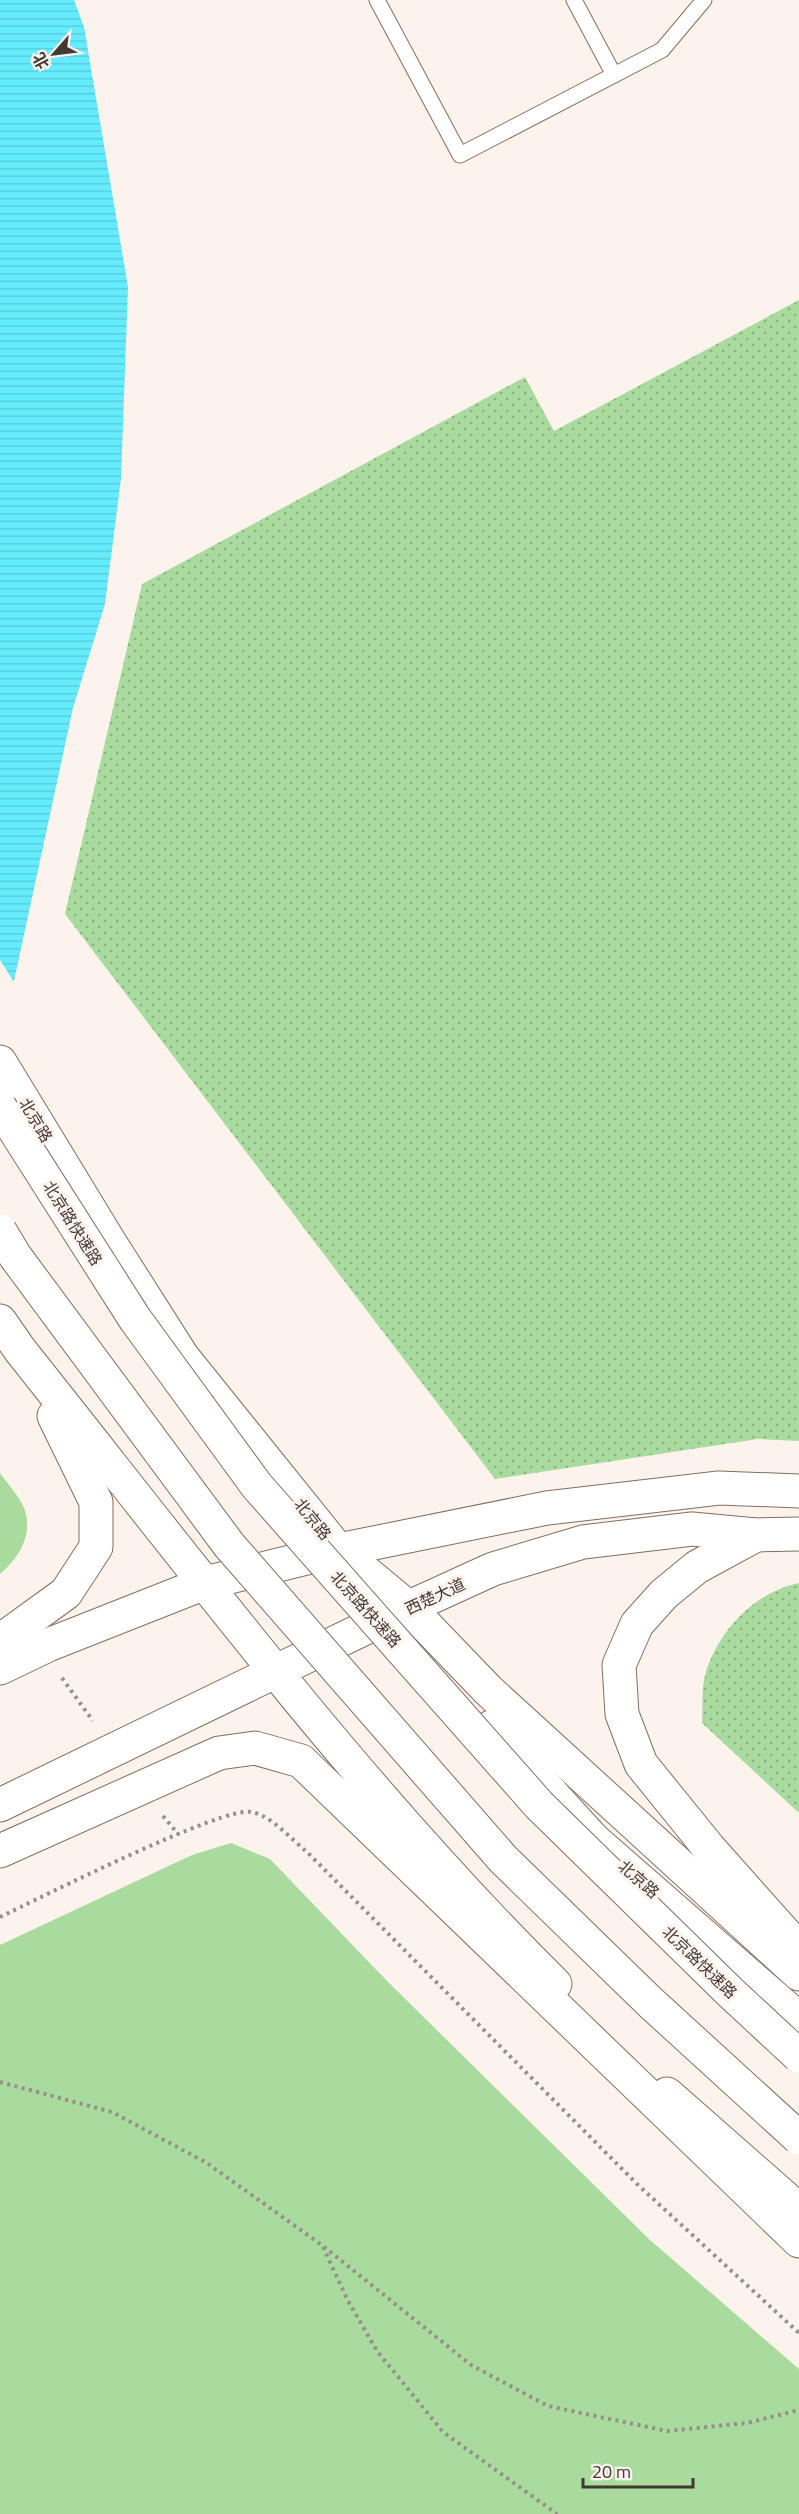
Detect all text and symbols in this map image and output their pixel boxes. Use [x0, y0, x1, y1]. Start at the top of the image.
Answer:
north arrow [24, 24, 84, 84]
text: 北 [26, 48, 55, 74]
street label: 北京路 [13, 1093, 59, 1147]
street label: 北京路快速路 [37, 1176, 109, 1270]
street label: 北京路 [289, 1493, 337, 1545]
street label: 北京路快速路 [325, 1565, 407, 1653]
street label: 西楚大道 [401, 1572, 469, 1620]
street label: 北京路 [613, 1854, 665, 1904]
street label: 北京路快速路 [657, 1920, 743, 2004]
scale bar [583, 2451, 692, 2489]
text: 20 m [592, 2458, 631, 2485]

